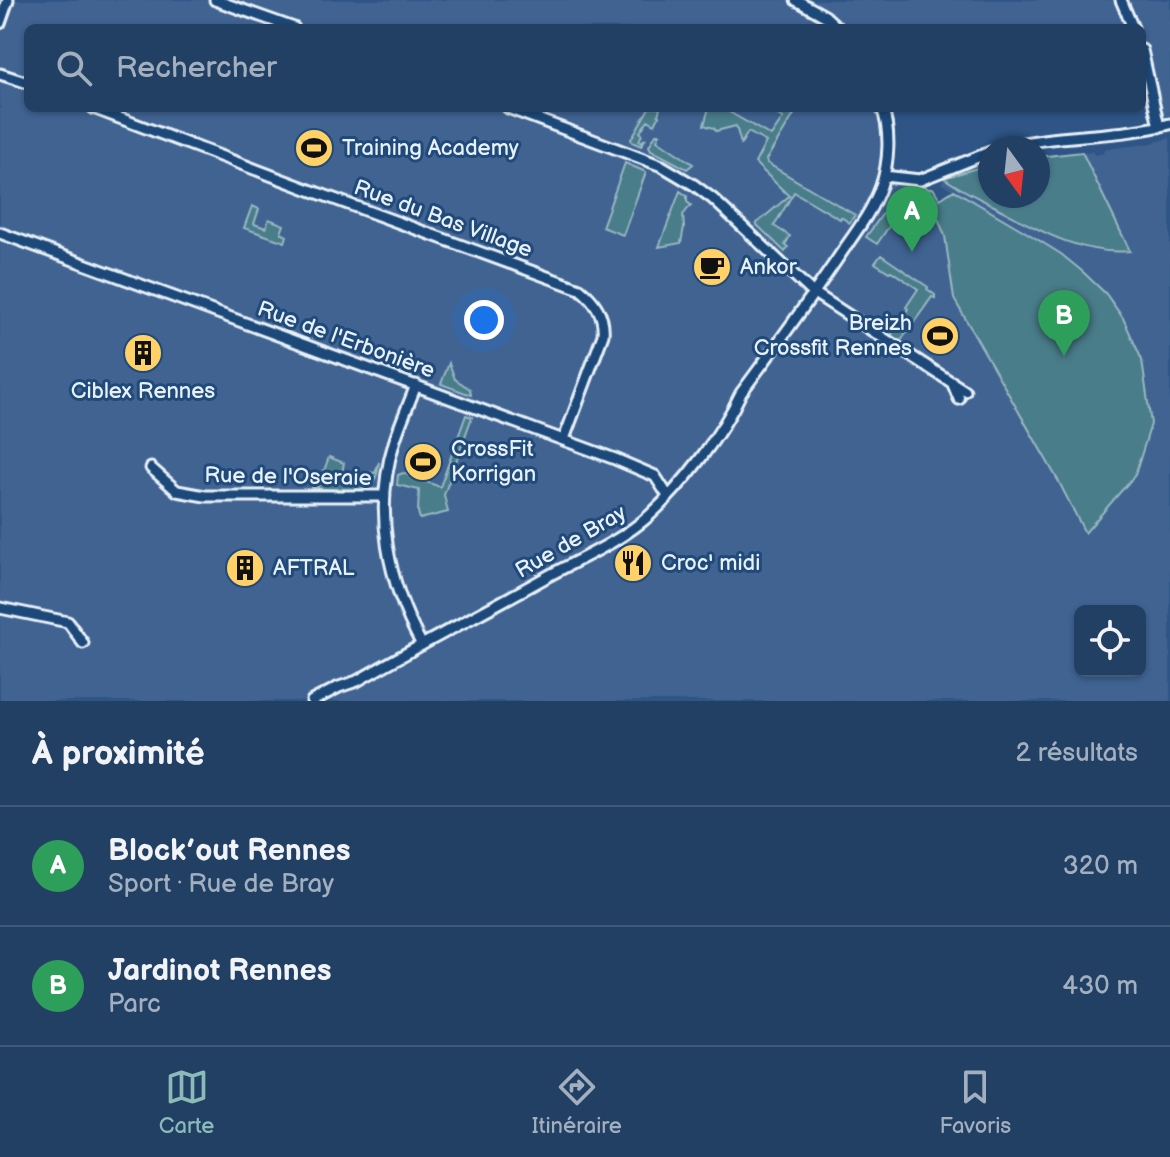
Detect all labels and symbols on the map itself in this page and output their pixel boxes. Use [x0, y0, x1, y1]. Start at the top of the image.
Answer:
sports icon: Training Academy [293, 127, 335, 169]
place label: Training Academy [342, 135, 519, 162]
north arrow [978, 136, 1050, 208]
street label: Rue du Bas Village [350, 174, 536, 264]
pin: A [886, 186, 938, 252]
cafe icon: Ankor [691, 246, 733, 288]
place label: Ankor [740, 254, 798, 281]
pin: B [1038, 290, 1090, 356]
street label: Rue de l'Erbonière [254, 295, 438, 385]
your location [464, 300, 504, 340]
place label: Breizh Crossfit Rennes [754, 310, 912, 362]
sports icon: Breizh Crossfit Rennes [919, 315, 961, 357]
building icon: Ciblex Rennes [122, 332, 164, 374]
place label: Ciblex Rennes [71, 378, 215, 405]
place label: CrossFit Korrigan [451, 436, 536, 488]
sports icon: CrossFit Korrigan [402, 441, 444, 483]
street label: Rue de l'Oseraie [204, 462, 372, 492]
street label: Rue de Bray [511, 499, 631, 585]
restaurant icon: Croc' midi [612, 542, 654, 584]
building icon: AFTRAL [224, 547, 266, 589]
place label: Croc' midi [661, 550, 760, 577]
place label: AFTRAL [273, 555, 355, 582]

